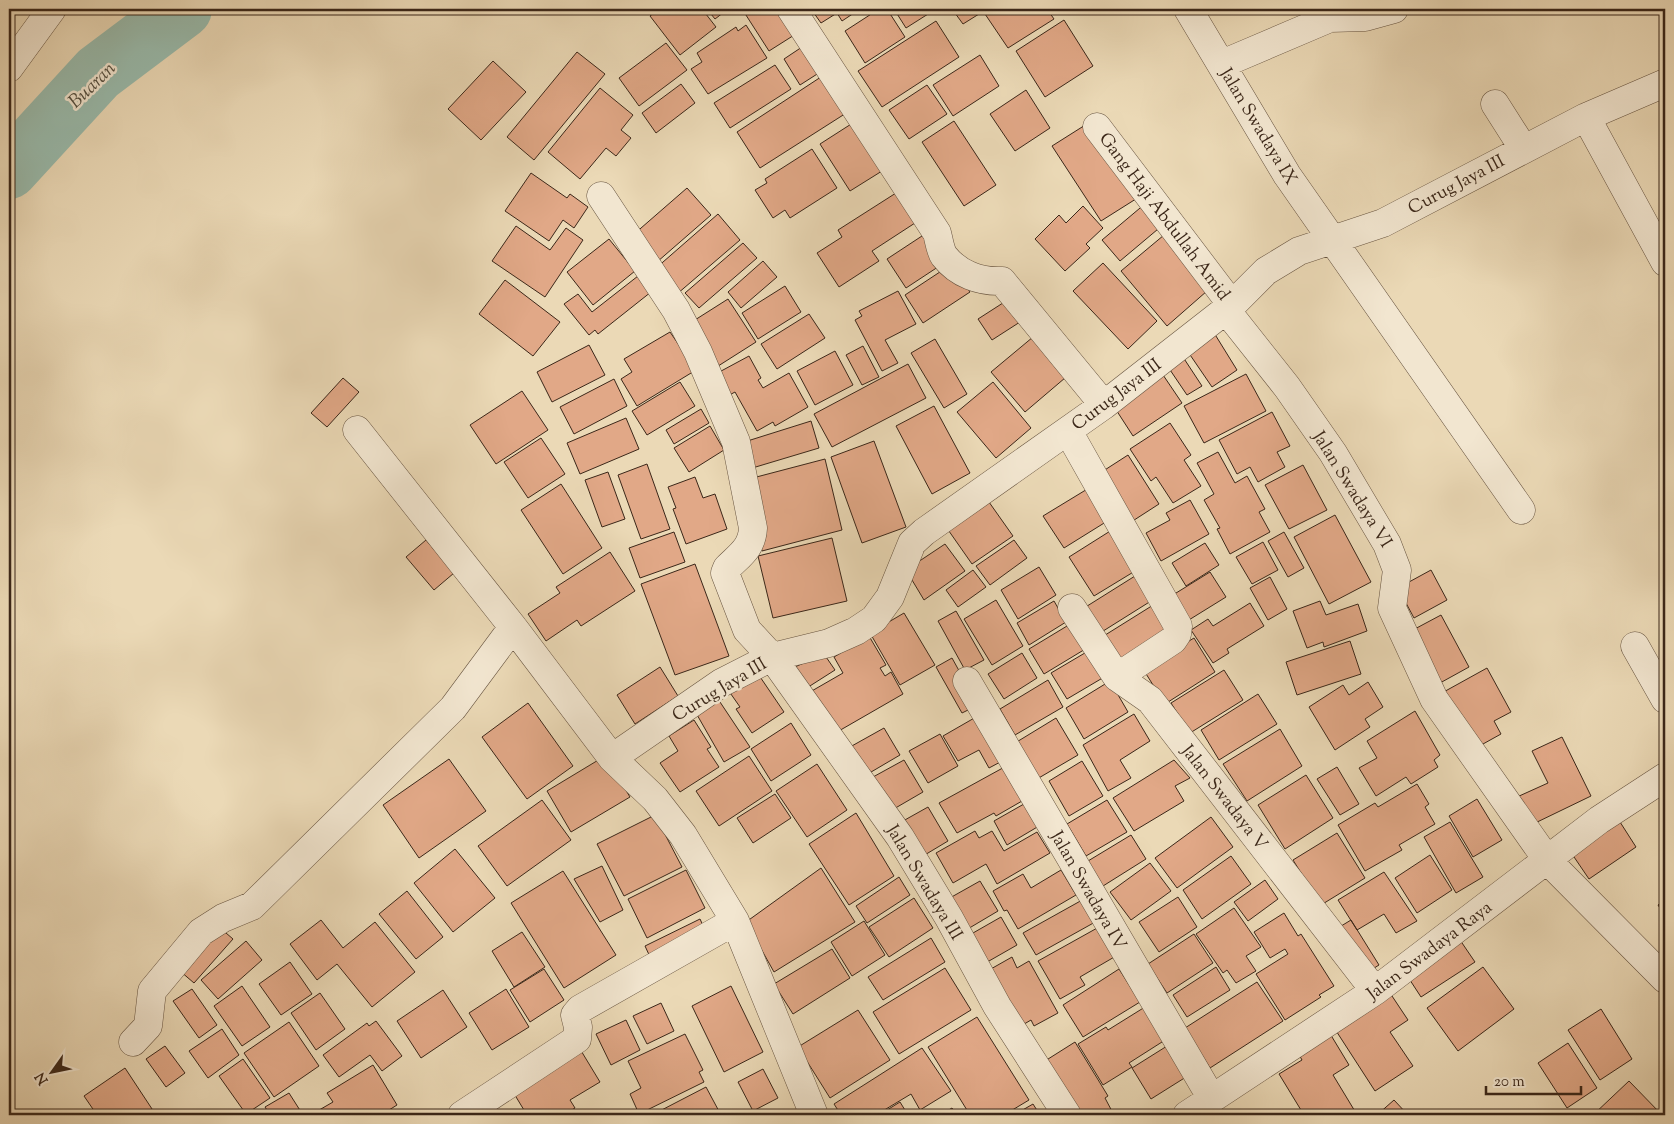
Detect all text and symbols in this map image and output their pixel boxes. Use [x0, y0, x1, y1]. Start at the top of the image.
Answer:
water label: Buaran [63, 56, 122, 115]
street label: Jalan Swadaya IX [1212, 63, 1303, 191]
street label: Gang Haji Abdullah Amid [1091, 128, 1235, 307]
street label: Curug Jaya III [1404, 149, 1510, 222]
street label: Curug Jaya III [1067, 353, 1168, 438]
street label: Jalan Swadaya VI [1304, 426, 1398, 554]
street label: Curug Jaya III [668, 652, 772, 729]
street label: Jalan Swadaya V [1173, 739, 1273, 857]
street label: Jalan Swadaya III [878, 820, 968, 946]
street label: Jalan Swadaya IV [1042, 826, 1132, 956]
street label: Jalan Swadaya Raya [1361, 896, 1498, 1008]
north arrow [28, 1046, 78, 1096]
scale bar [1486, 1064, 1582, 1096]
text: N [31, 1068, 54, 1088]
text: 20 m [1494, 1072, 1525, 1093]

